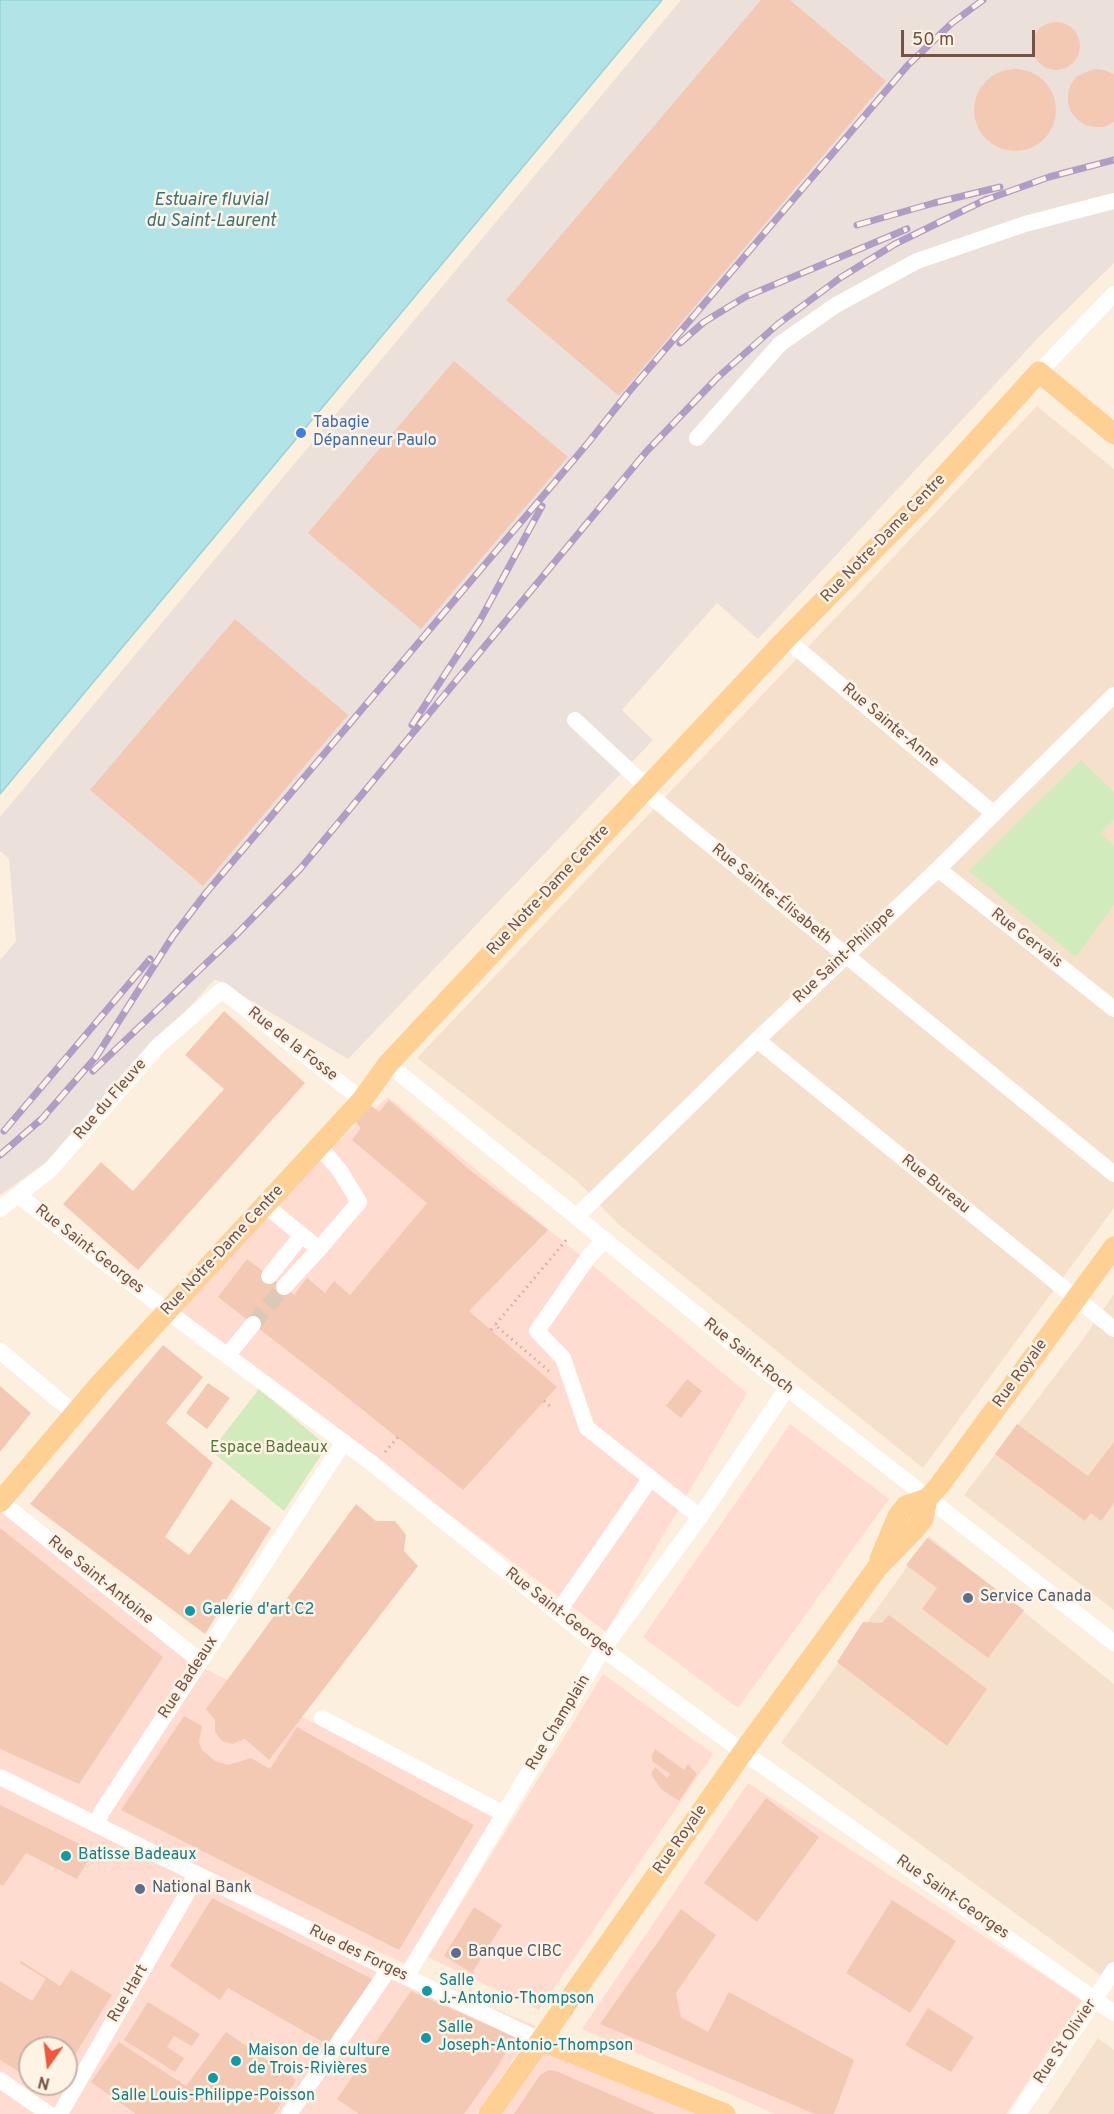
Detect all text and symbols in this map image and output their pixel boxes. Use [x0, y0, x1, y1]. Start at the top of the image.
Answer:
scale bar [904, 18, 1038, 56]
text: 50 m [912, 29, 954, 52]
water label: Estuaire fluvial du Saint-Laurent [146, 190, 276, 232]
place label: Tabagie Dépanneur Paulo [313, 414, 437, 452]
marker: Tabagie Dépanneur Paulo [294, 426, 308, 440]
street label: Rue Notre-Dame Centre [818, 471, 950, 607]
street label: Rue Sainte-Anne [837, 680, 943, 772]
street label: Rue Notre-Dame Centre [484, 822, 614, 960]
street label: Rue Sainte-Élisabeth [707, 841, 835, 949]
street label: Rue Saint-Philippe [790, 904, 900, 1008]
street label: Rue Gervais [986, 905, 1066, 973]
street label: Rue de la Fosse [243, 1004, 341, 1086]
street label: Rue du Fleuve [71, 1056, 151, 1144]
street label: Rue Bureau [897, 1151, 973, 1219]
street label: Rue Notre-Dame Centre [158, 1182, 288, 1320]
street label: Rue Saint-Georges [30, 1201, 148, 1299]
street label: Rue Saint-Roch [699, 1315, 797, 1399]
street label: Rue Royale [990, 1336, 1052, 1412]
park label: Espace Badeaux [210, 1439, 328, 1459]
street label: Rue Saint-Antoine [43, 1533, 157, 1629]
street label: Rue Saint-Georges [500, 1564, 618, 1662]
place label: Service Canada [980, 1588, 1091, 1608]
marker: Service Canada [961, 1591, 975, 1605]
place label: Galerie d'art C2 [202, 1601, 314, 1621]
marker: Galerie d'art C2 [183, 1604, 197, 1618]
street label: Rue Badeaux [155, 1633, 223, 1723]
street label: Rue Champlain [523, 1672, 595, 1774]
street label: Rue Royale [650, 1802, 712, 1878]
place label: Batisse Badeaux [78, 1846, 196, 1866]
marker: Batisse Badeaux [59, 1849, 73, 1863]
street label: Rue Saint-Georges [892, 1852, 1012, 1944]
place label: National Bank [152, 1879, 252, 1899]
marker: National Bank [133, 1882, 147, 1896]
street label: Rue des Forges [305, 1922, 411, 1986]
place label: Banque CIBC [468, 1943, 562, 1963]
marker: Banque CIBC [449, 1946, 463, 1960]
street label: Rue Hart [105, 1962, 153, 2026]
place label: Salle J.-Antonio-Thompson [439, 1972, 594, 2010]
marker: Salle J.-Antonio-Thompson [420, 1984, 434, 1998]
street label: Rue St Olivier [1031, 1996, 1101, 2088]
place label: Salle Joseph-Antonio-Thompson [438, 2019, 633, 2057]
marker: Salle Joseph-Antonio-Thompson [419, 2031, 433, 2045]
north arrow [18, 2036, 78, 2096]
place label: Maison de la culture de Trois-Rivières [248, 2042, 390, 2080]
marker: Maison de la culture de Trois-Rivières [229, 2054, 243, 2068]
text: N [36, 2070, 52, 2093]
marker: Salle Louis-Philippe-Poisson [206, 2071, 220, 2085]
place label: Salle Louis-Philippe-Poisson [111, 2087, 315, 2107]

